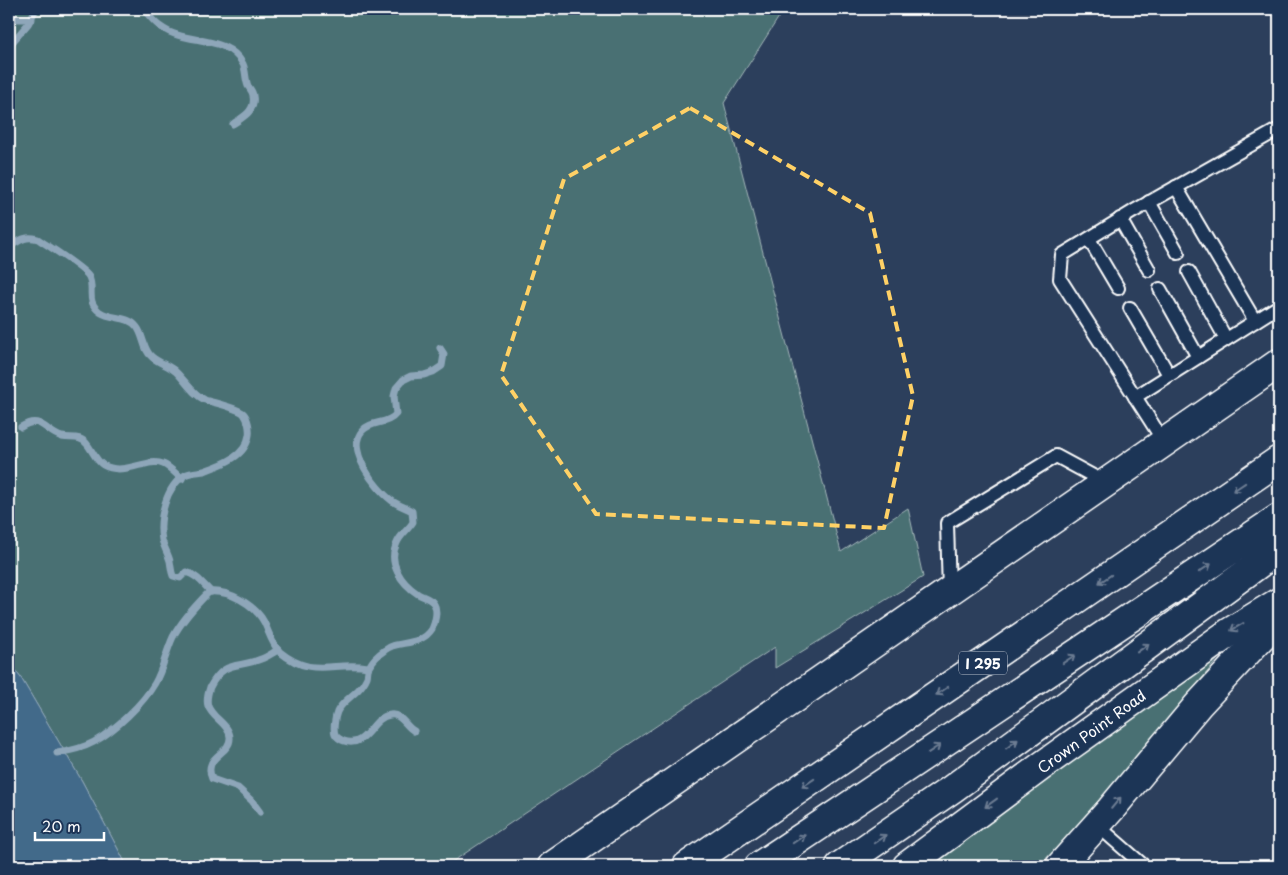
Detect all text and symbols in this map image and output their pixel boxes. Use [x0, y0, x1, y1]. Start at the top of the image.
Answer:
one-way arrow [1232, 482, 1246, 493]
one-way arrow [1197, 563, 1211, 573]
one-way arrow [1098, 574, 1112, 584]
one-way arrow [1231, 623, 1245, 633]
one-way arrow [1136, 643, 1150, 653]
road number: I 295 [959, 651, 1007, 674]
one-way arrow [1062, 653, 1076, 663]
street label: Crown Point Road [1032, 684, 1150, 778]
one-way arrow [935, 686, 949, 696]
one-way arrow [1005, 739, 1019, 749]
one-way arrow [927, 744, 941, 754]
one-way arrow [801, 778, 815, 788]
one-way arrow [1110, 797, 1121, 810]
one-way arrow [984, 798, 998, 808]
scale bar [35, 810, 104, 842]
text: 20 m [42, 814, 81, 837]
one-way arrow [792, 834, 806, 844]
one-way arrow [873, 834, 887, 844]

